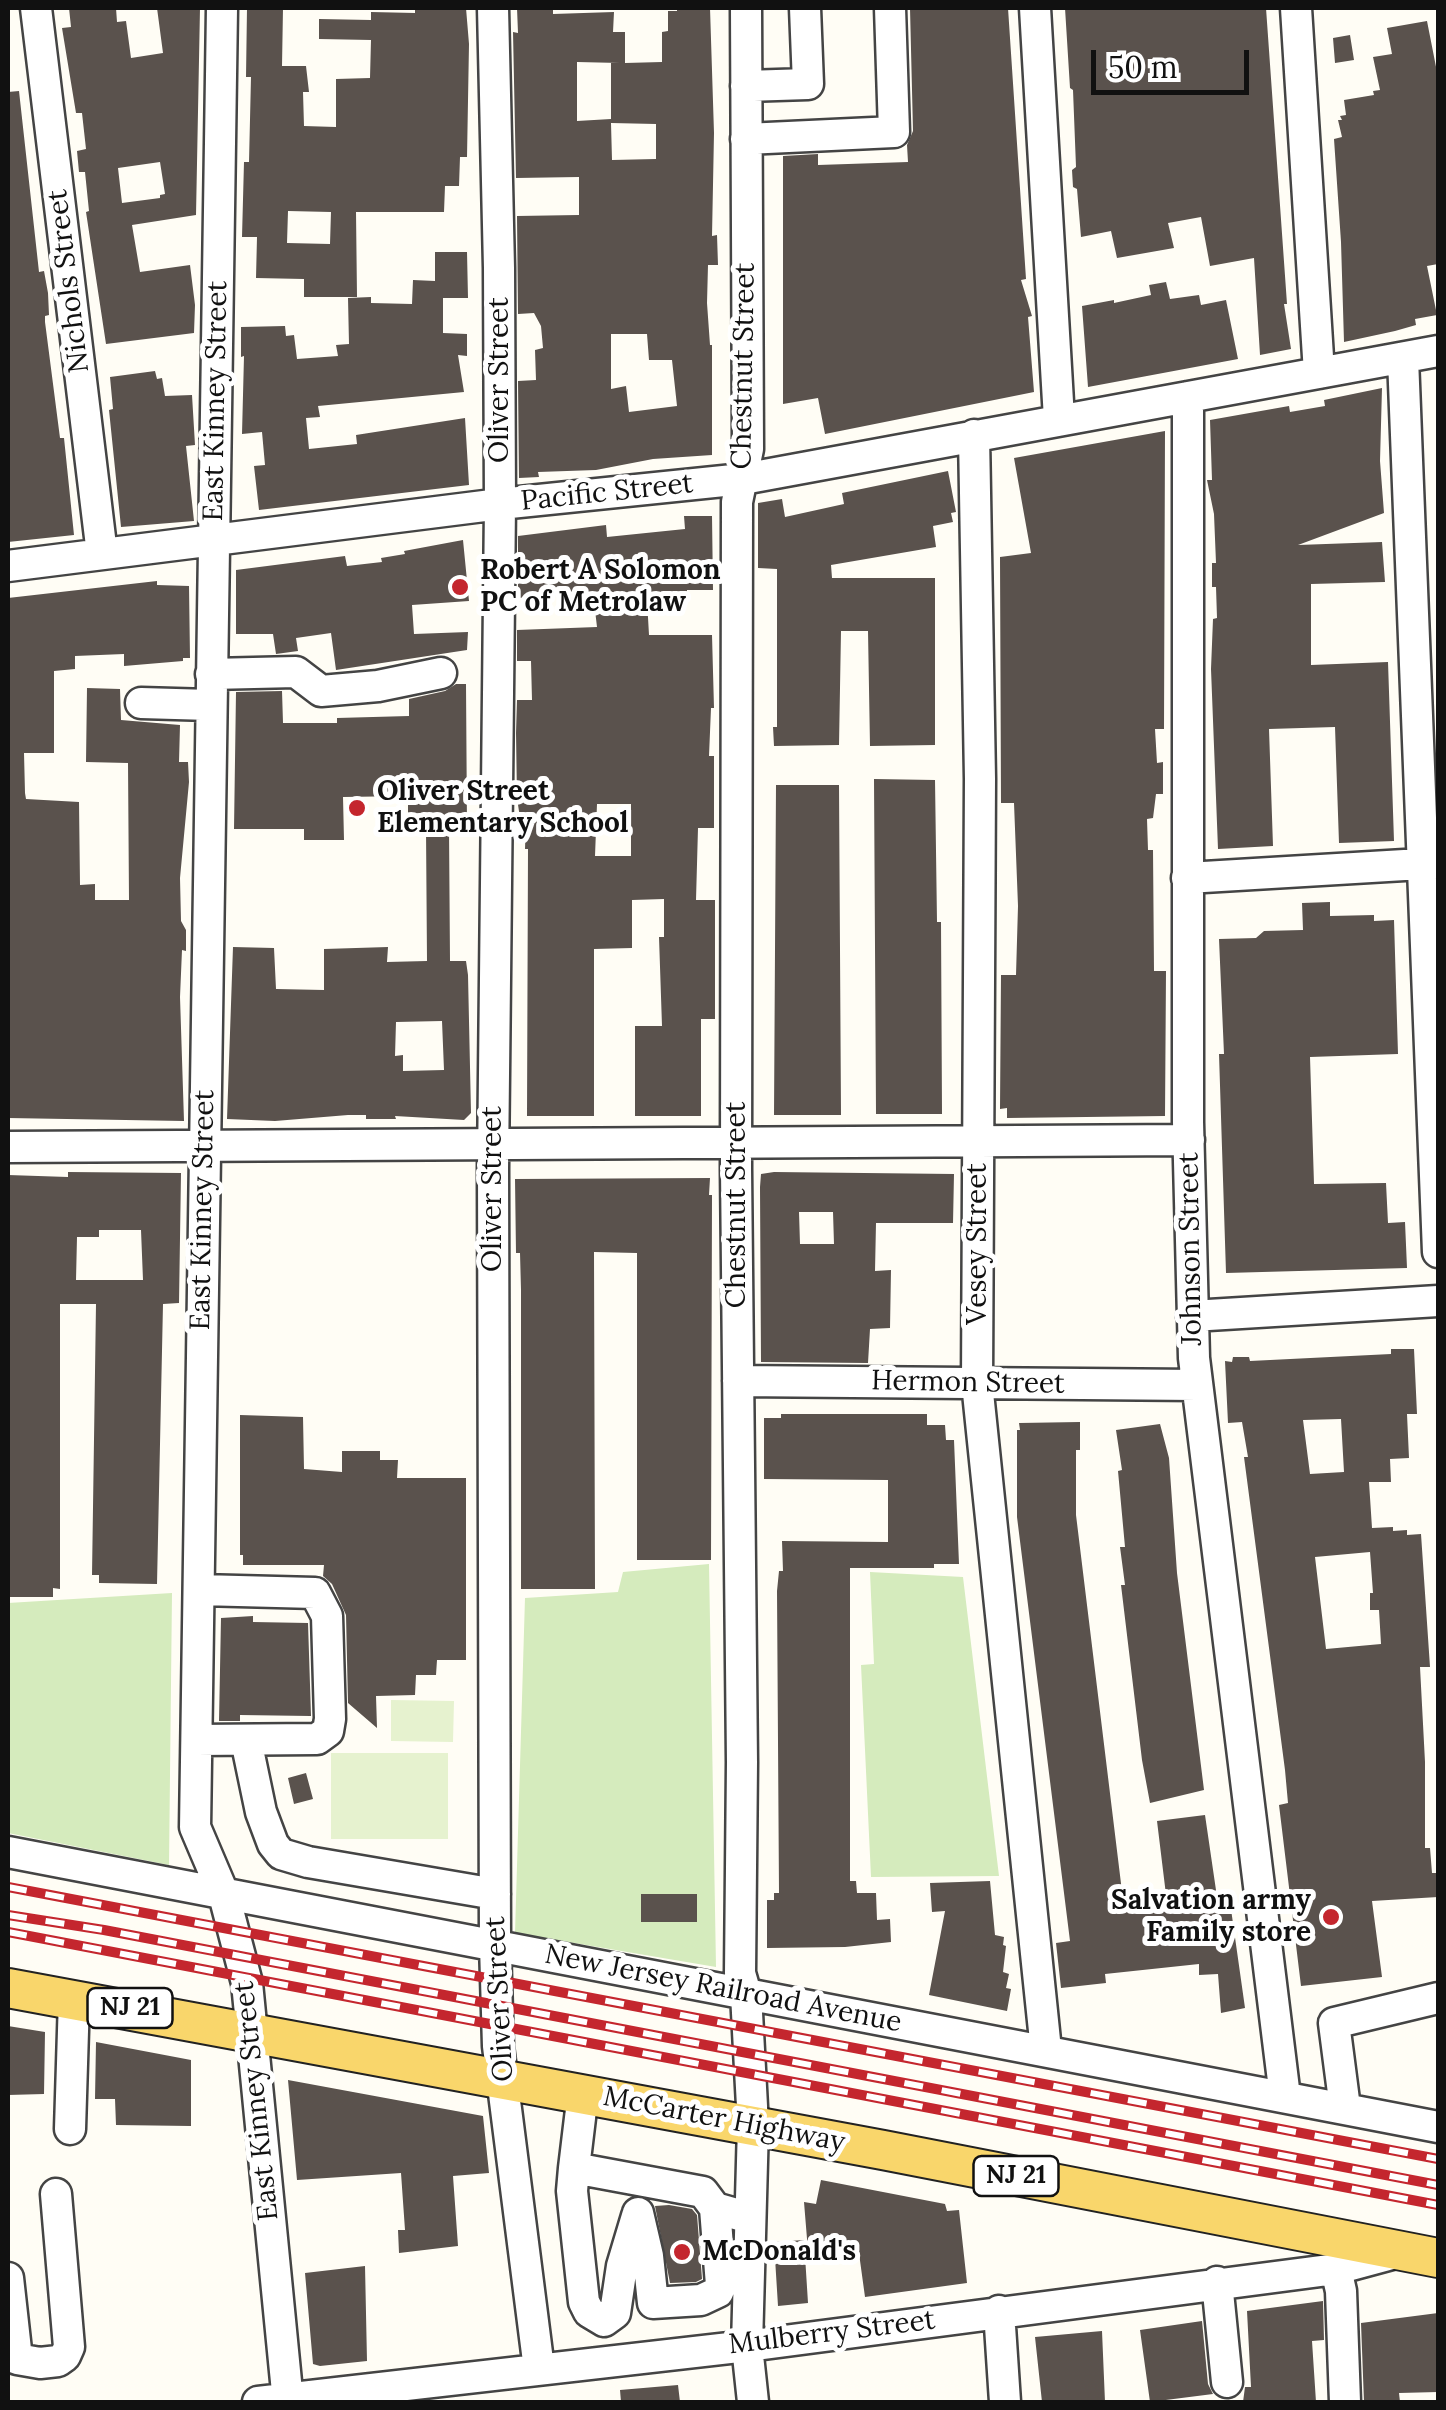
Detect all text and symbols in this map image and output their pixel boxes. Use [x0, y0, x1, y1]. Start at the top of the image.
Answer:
scale bar [1096, 30, 1254, 92]
text: 50 m [1108, 48, 1178, 86]
street label: Nichols Street [41, 187, 97, 375]
street label: Chestnut Street [725, 262, 763, 470]
street label: East Kinney Street [197, 280, 235, 522]
street label: Oliver Street [483, 297, 517, 463]
street label: Pacific Street [519, 467, 695, 519]
place label: Robert A Solomon PC of Metrolaw [480, 554, 721, 620]
marker: Robert A Solomon PC of Metrolaw [449, 576, 471, 598]
place label: Oliver Street Elementary School [377, 775, 629, 841]
marker: Oliver Street Elementary School [346, 797, 368, 819]
street label: East Kinney Street [184, 1089, 222, 1331]
street label: Chestnut Street [720, 1102, 754, 1308]
street label: Oliver Street [476, 1106, 510, 1272]
street label: Johnson Street [1173, 1152, 1209, 1346]
street label: Vesey Street [961, 1163, 995, 1325]
street label: Hermon Street [871, 1365, 1065, 1401]
place label: Salvation army Family store [1111, 1884, 1311, 1950]
marker: Salvation army Family store [1320, 1906, 1342, 1928]
street label: Oliver Street [479, 1915, 521, 2083]
street label: New Jersey Railroad Avenue [542, 1938, 904, 2040]
street label: East Kinney Street [228, 1980, 286, 2222]
road number: NJ 21 [88, 1988, 172, 2028]
street label: McCarter Highway [600, 2080, 848, 2160]
road number: NJ 21 [974, 2156, 1058, 2196]
place label: McDonald's [702, 2235, 856, 2269]
marker: McDonald's [671, 2241, 693, 2263]
street label: Mulberry Street [727, 2304, 937, 2362]

